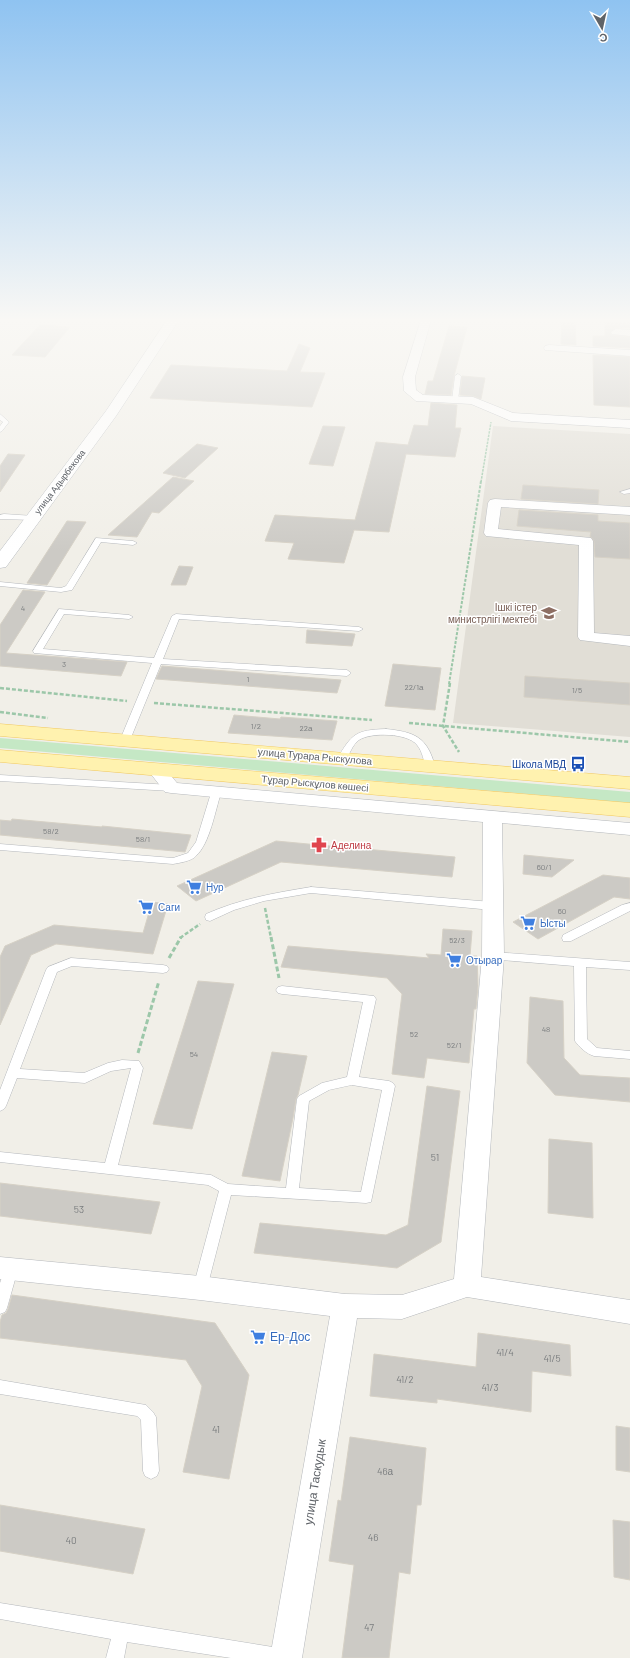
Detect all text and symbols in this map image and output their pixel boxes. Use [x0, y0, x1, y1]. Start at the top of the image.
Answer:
north arrow [582, 8, 622, 48]
text: С [599, 31, 609, 45]
street label: улица Адырбекова [32, 447, 87, 516]
place label: Ішкі істер министрлігі мектебі [448, 601, 537, 625]
house number: 4 [21, 603, 25, 613]
school or university icon: Ішкі істер министрлігі мектебі [540, 604, 558, 622]
house number: 3 [62, 659, 66, 669]
house number: 1 [247, 674, 250, 684]
house number: 22/1а [404, 682, 424, 692]
house number: 1/5 [572, 685, 582, 695]
house number: 1/2 [251, 721, 261, 731]
house number: 22а [299, 723, 313, 733]
street label: улица Турара Рыскулова [257, 745, 373, 767]
bus stop icon: Школа МВД [569, 755, 587, 773]
place label: Школа МВД [512, 758, 566, 770]
street label: Тұрар Рыскұлов көшесі [261, 772, 369, 794]
house number: 58/2 [43, 826, 59, 836]
house number: 58/1 [136, 834, 150, 844]
pharmacy icon: Аделина [310, 836, 328, 854]
place label: Аделина [331, 839, 372, 851]
house number: 60/1 [537, 862, 552, 872]
supermarket icon: Нур [185, 878, 203, 896]
place label: Нур [206, 881, 224, 893]
supermarket icon: Саги [137, 898, 155, 916]
place label: Саги [158, 901, 180, 913]
house number: 60 [558, 906, 566, 916]
supermarket icon: Ысты [519, 914, 537, 932]
place label: Ысты [540, 917, 566, 929]
house number: 52/3 [449, 935, 465, 945]
supermarket icon: Отырар [445, 951, 463, 969]
place label: Отырар [466, 954, 503, 966]
house number: 48 [542, 1024, 550, 1034]
house number: 52 [410, 1029, 418, 1039]
house number: 52/1 [447, 1040, 461, 1050]
house number: 54 [190, 1049, 198, 1059]
house number: 51 [431, 1151, 439, 1163]
house number: 53 [74, 1203, 84, 1215]
supermarket icon: Ер-Дос [249, 1328, 267, 1346]
place label: Ер-Дос [270, 1329, 310, 1344]
house number: 41/4 [496, 1346, 514, 1358]
house number: 41/5 [543, 1352, 561, 1364]
house number: 41/2 [396, 1373, 414, 1385]
house number: 41/3 [481, 1381, 499, 1393]
house number: 41 [212, 1423, 220, 1435]
street label: улица Таскудык [300, 1437, 329, 1526]
house number: 46а [377, 1465, 394, 1477]
house number: 46 [368, 1531, 378, 1543]
house number: 40 [65, 1534, 77, 1546]
house number: 47 [364, 1621, 374, 1633]

